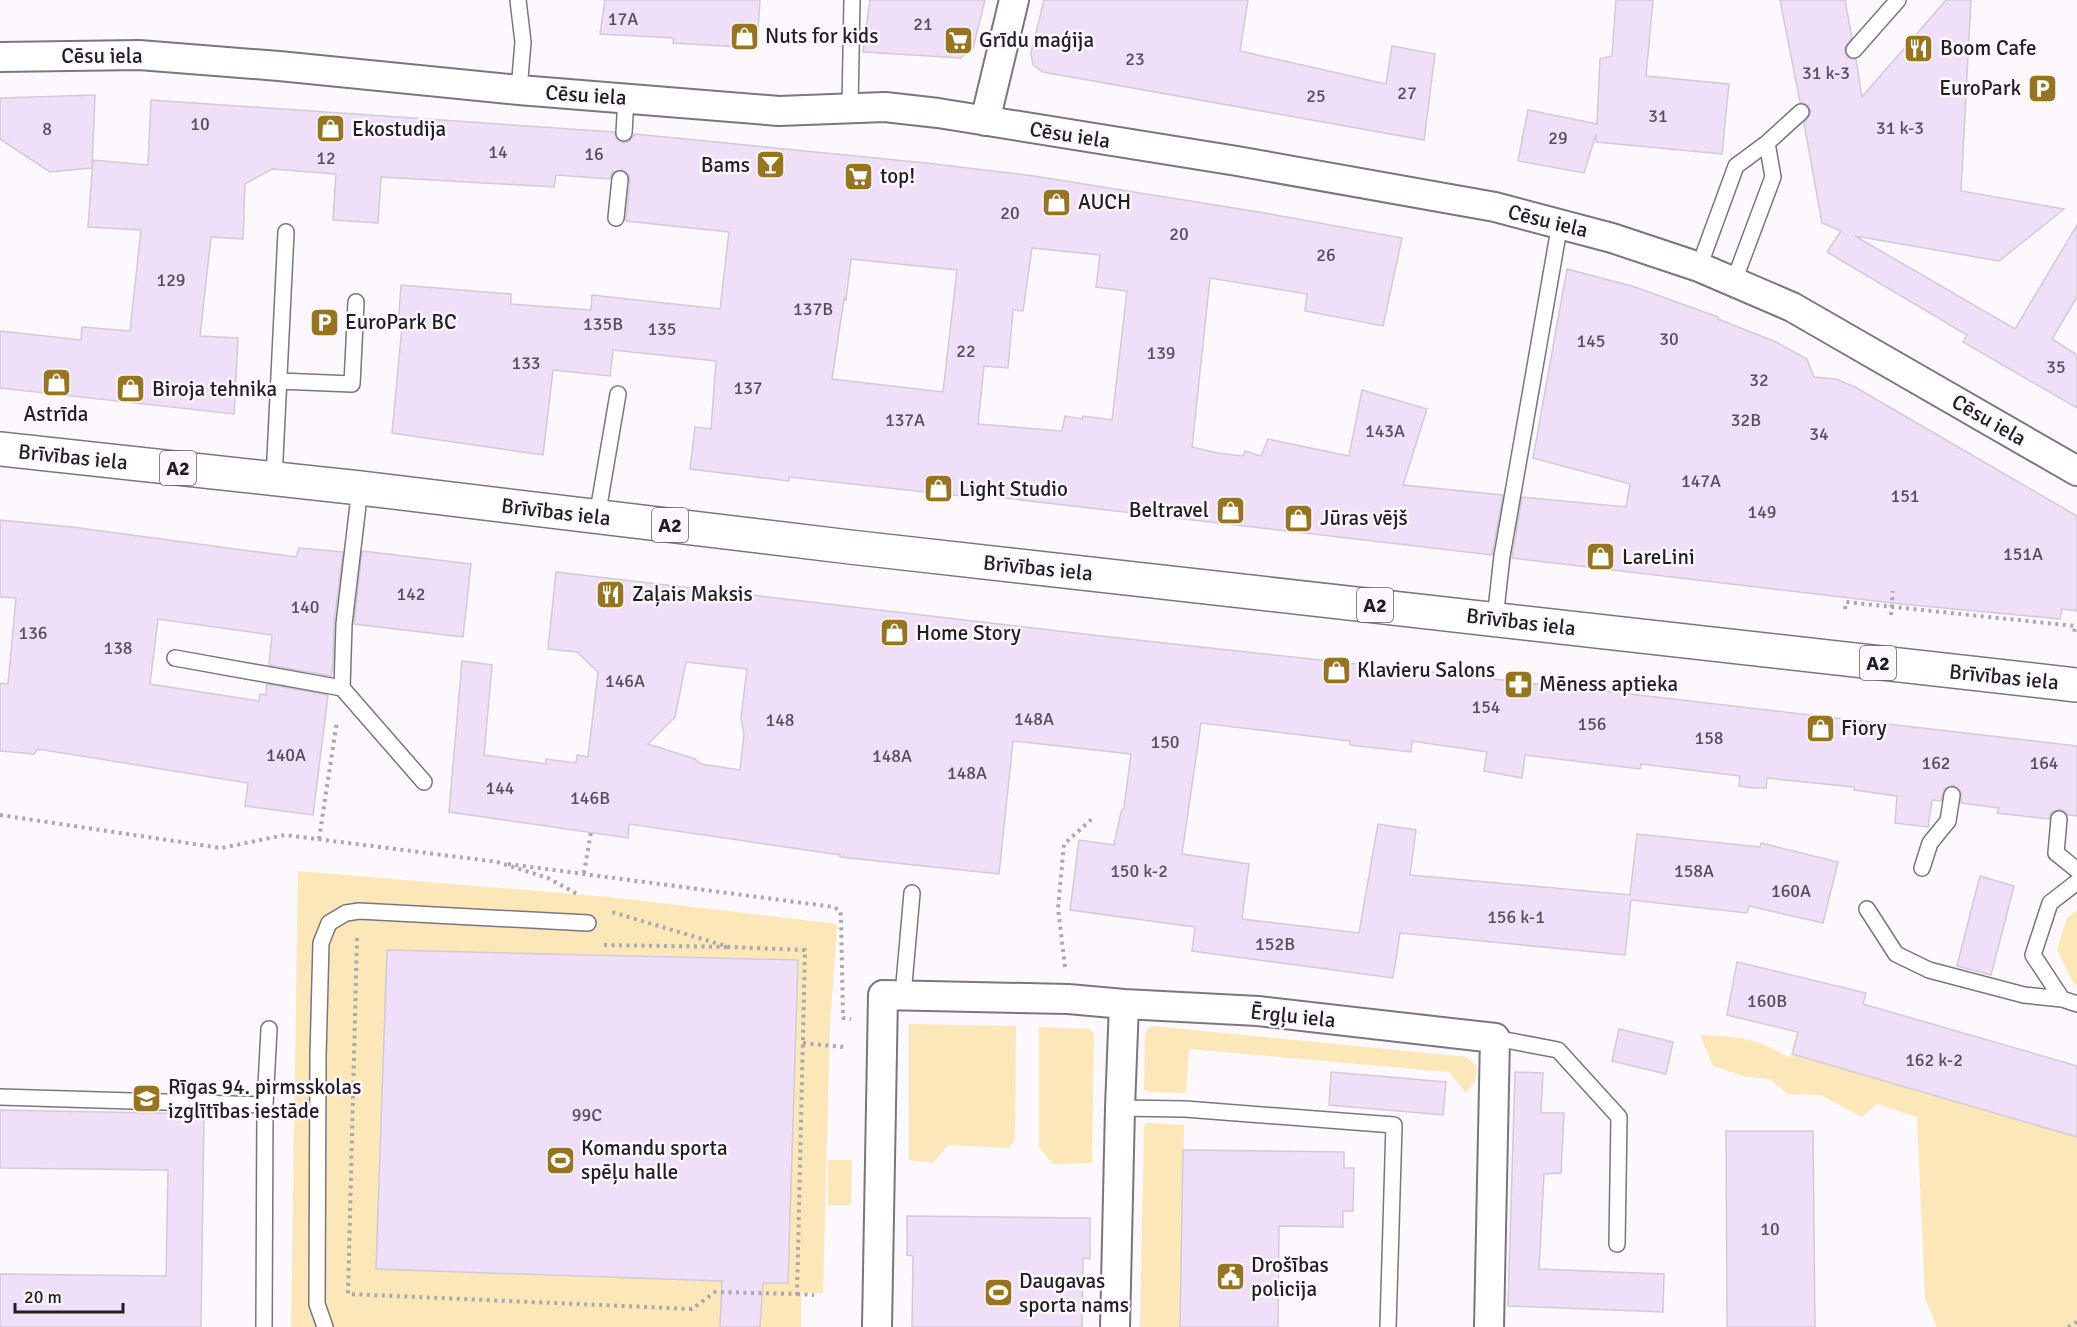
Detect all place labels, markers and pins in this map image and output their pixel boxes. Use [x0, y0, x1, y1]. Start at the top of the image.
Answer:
shop icon: Nuts for kids [728, 20, 760, 52]
place label: Nuts for kids [765, 23, 878, 49]
supermarket icon: Grīdu maģija [942, 24, 974, 56]
place label: Grīdu maģija [979, 27, 1094, 53]
restaurant icon: Boom Cafe [1903, 32, 1935, 64]
place label: Boom Cafe [1940, 35, 2036, 61]
parking icon: EuroPark [2026, 72, 2058, 104]
place label: EuroPark [1939, 75, 2021, 101]
shop icon: Ekostudija [315, 113, 347, 145]
place label: Ekostudija [352, 116, 446, 142]
bar icon: Bams [755, 149, 787, 181]
place label: Bams [701, 152, 750, 178]
supermarket icon: top! [843, 160, 875, 192]
place label: top! [880, 163, 915, 189]
shop icon: AUCH [1041, 186, 1073, 218]
place label: AUCH [1078, 189, 1131, 215]
parking icon: EuroPark BC [308, 306, 340, 338]
place label: EuroPark BC [345, 309, 457, 335]
shop icon: Astrīda [40, 367, 72, 399]
shop icon: Biroja tehnika [115, 373, 147, 405]
place label: Biroja tehnika [152, 376, 277, 402]
place label: Astrīda [24, 401, 88, 427]
shop icon: Light Studio [922, 473, 954, 505]
place label: Light Studio [959, 476, 1068, 502]
shop icon: Beltravel [1214, 494, 1246, 526]
place label: Beltravel [1129, 497, 1209, 523]
shop icon: Jūras vējš [1283, 502, 1315, 534]
place label: Jūras vējš [1320, 505, 1408, 531]
shop icon: LareLini [1585, 541, 1617, 573]
place label: LareLini [1622, 544, 1695, 570]
restaurant icon: Zaļais Maksis [595, 578, 627, 610]
place label: Zaļais Maksis [632, 581, 753, 607]
shop icon: Home Story [879, 617, 911, 649]
place label: Home Story [916, 620, 1021, 646]
shop icon: Klavieru Salons [1320, 654, 1352, 686]
place label: Klavieru Salons [1357, 657, 1495, 683]
pharmacy icon: Mēness aptieka [1502, 668, 1534, 700]
place label: Mēness aptieka [1539, 671, 1678, 697]
shop icon: Fiory [1804, 712, 1836, 744]
place label: Fiory [1841, 715, 1887, 741]
place label: Rīgas 94. pirmsskolas izglītības iestāde [168, 1074, 361, 1124]
school or university icon: Rīgas 94. pirmsskolas izglītības iestāde [131, 1083, 163, 1115]
place label: Komandu sporta spēļu halle [581, 1135, 728, 1185]
sports icon: Komandu sporta spēļu halle [544, 1144, 576, 1176]
place label: Drošības policija [1251, 1252, 1329, 1302]
public building icon: Drošības policija [1214, 1261, 1246, 1293]
place label: Daugavas sporta nams [1019, 1268, 1129, 1318]
sports icon: Daugavas sporta nams [982, 1277, 1014, 1309]

